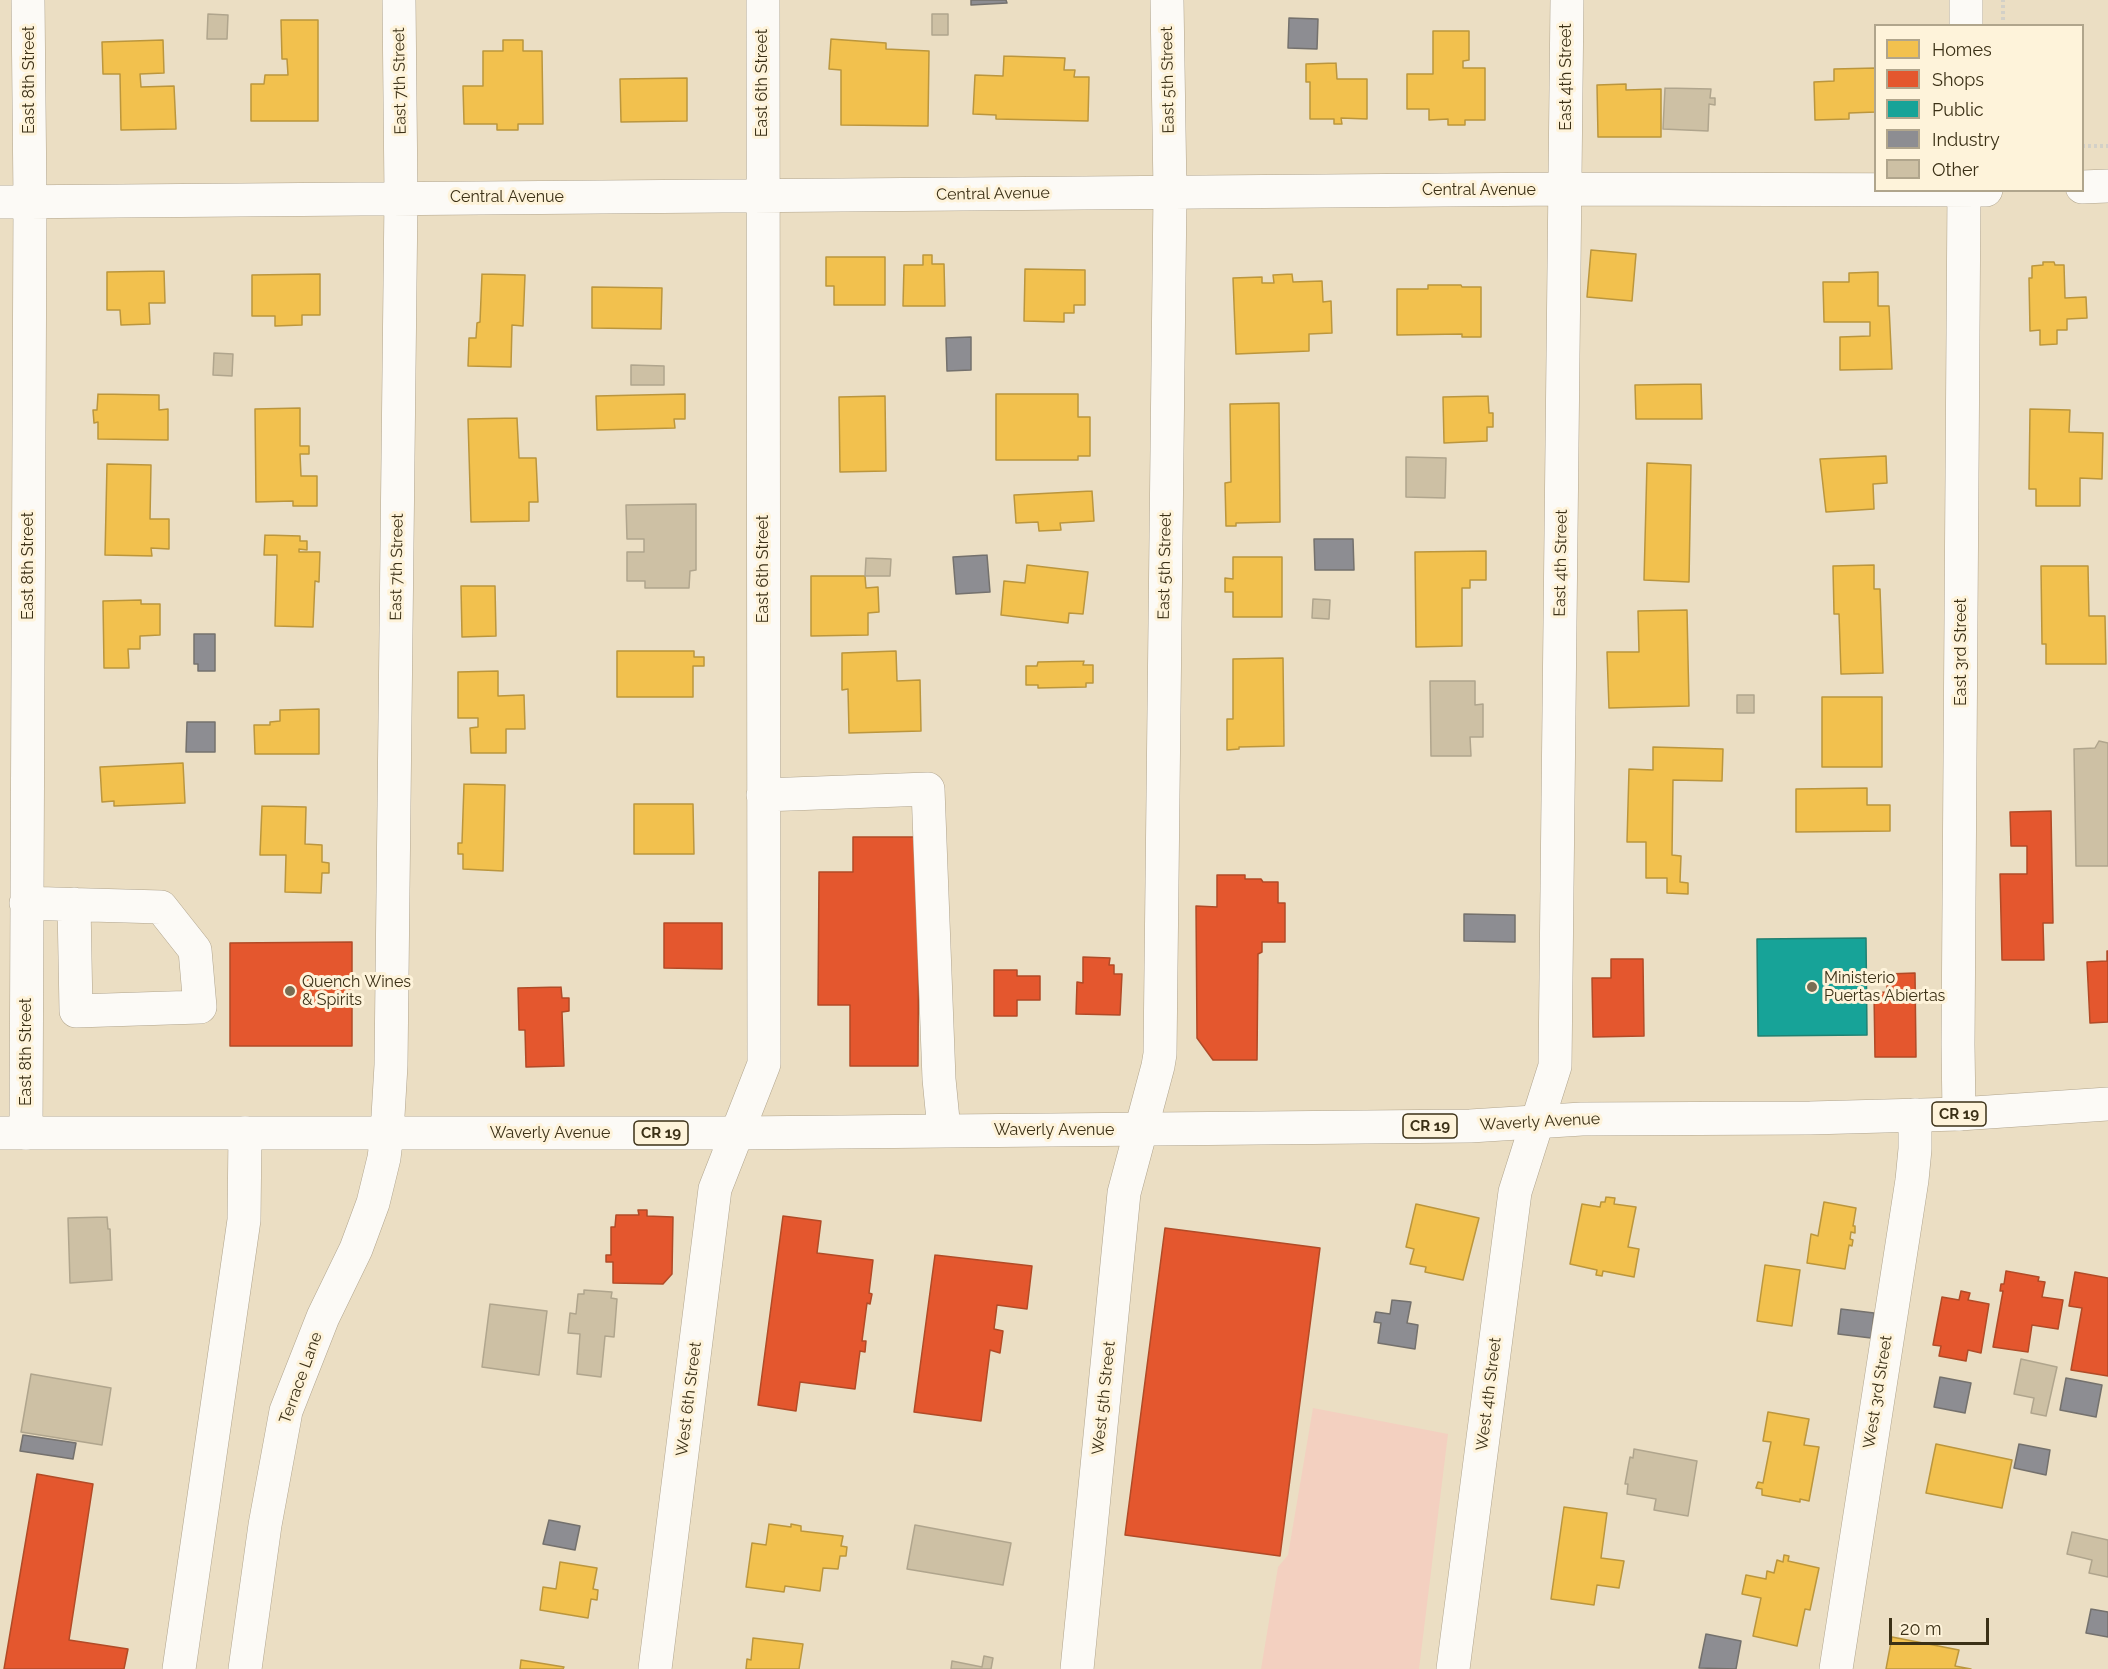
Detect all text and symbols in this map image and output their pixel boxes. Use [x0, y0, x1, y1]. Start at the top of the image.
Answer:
street label: East 4th Street [1556, 23, 1576, 131]
legend [1874, 24, 2084, 192]
street label: East 8th Street [19, 26, 39, 134]
street label: East 5th Street [1157, 26, 1179, 134]
street label: East 7th Street [389, 27, 411, 135]
street label: East 6th Street [752, 29, 772, 137]
text: Homes [1932, 39, 1992, 60]
text: Shops [1932, 69, 1984, 90]
text: Public [1932, 99, 1984, 120]
text: Industry [1932, 129, 2000, 150]
text: Other [1932, 159, 1979, 180]
street label: Central Avenue [1422, 180, 1536, 200]
street label: Central Avenue [936, 183, 1050, 205]
street label: Central Avenue [450, 187, 564, 207]
street label: East 4th Street [1550, 509, 1572, 617]
street label: East 8th Street [18, 512, 38, 620]
street label: East 5th Street [1154, 512, 1176, 620]
street label: East 7th Street [386, 513, 408, 621]
street label: East 6th Street [753, 515, 773, 623]
street label: East 3rd Street [1951, 598, 1971, 706]
place label: Ministerio Puertas Abiertas [1824, 968, 1945, 1006]
place label: Quench Wines & Spirits [302, 972, 411, 1010]
marker: Ministerio Puertas Abiertas [1805, 980, 1819, 994]
marker: Quench Wines & Spirits [283, 984, 297, 998]
street label: East 8th Street [16, 998, 36, 1106]
road number: CR 19 [1932, 1102, 1986, 1126]
street label: Waverly Avenue [1479, 1109, 1601, 1135]
road number: CR 19 [1403, 1114, 1457, 1138]
street label: Waverly Avenue [994, 1120, 1114, 1140]
road number: CR 19 [634, 1121, 688, 1145]
street label: Waverly Avenue [490, 1123, 610, 1143]
street label: Terrace Lane [276, 1330, 326, 1426]
street label: West 3rd Street [1860, 1334, 1896, 1450]
street label: West 4th Street [1473, 1336, 1505, 1452]
street label: West 5th Street [1088, 1340, 1120, 1456]
street label: West 6th Street [672, 1341, 706, 1457]
scale bar [1892, 1606, 1992, 1644]
text: 20 m [1900, 1618, 1942, 1639]

